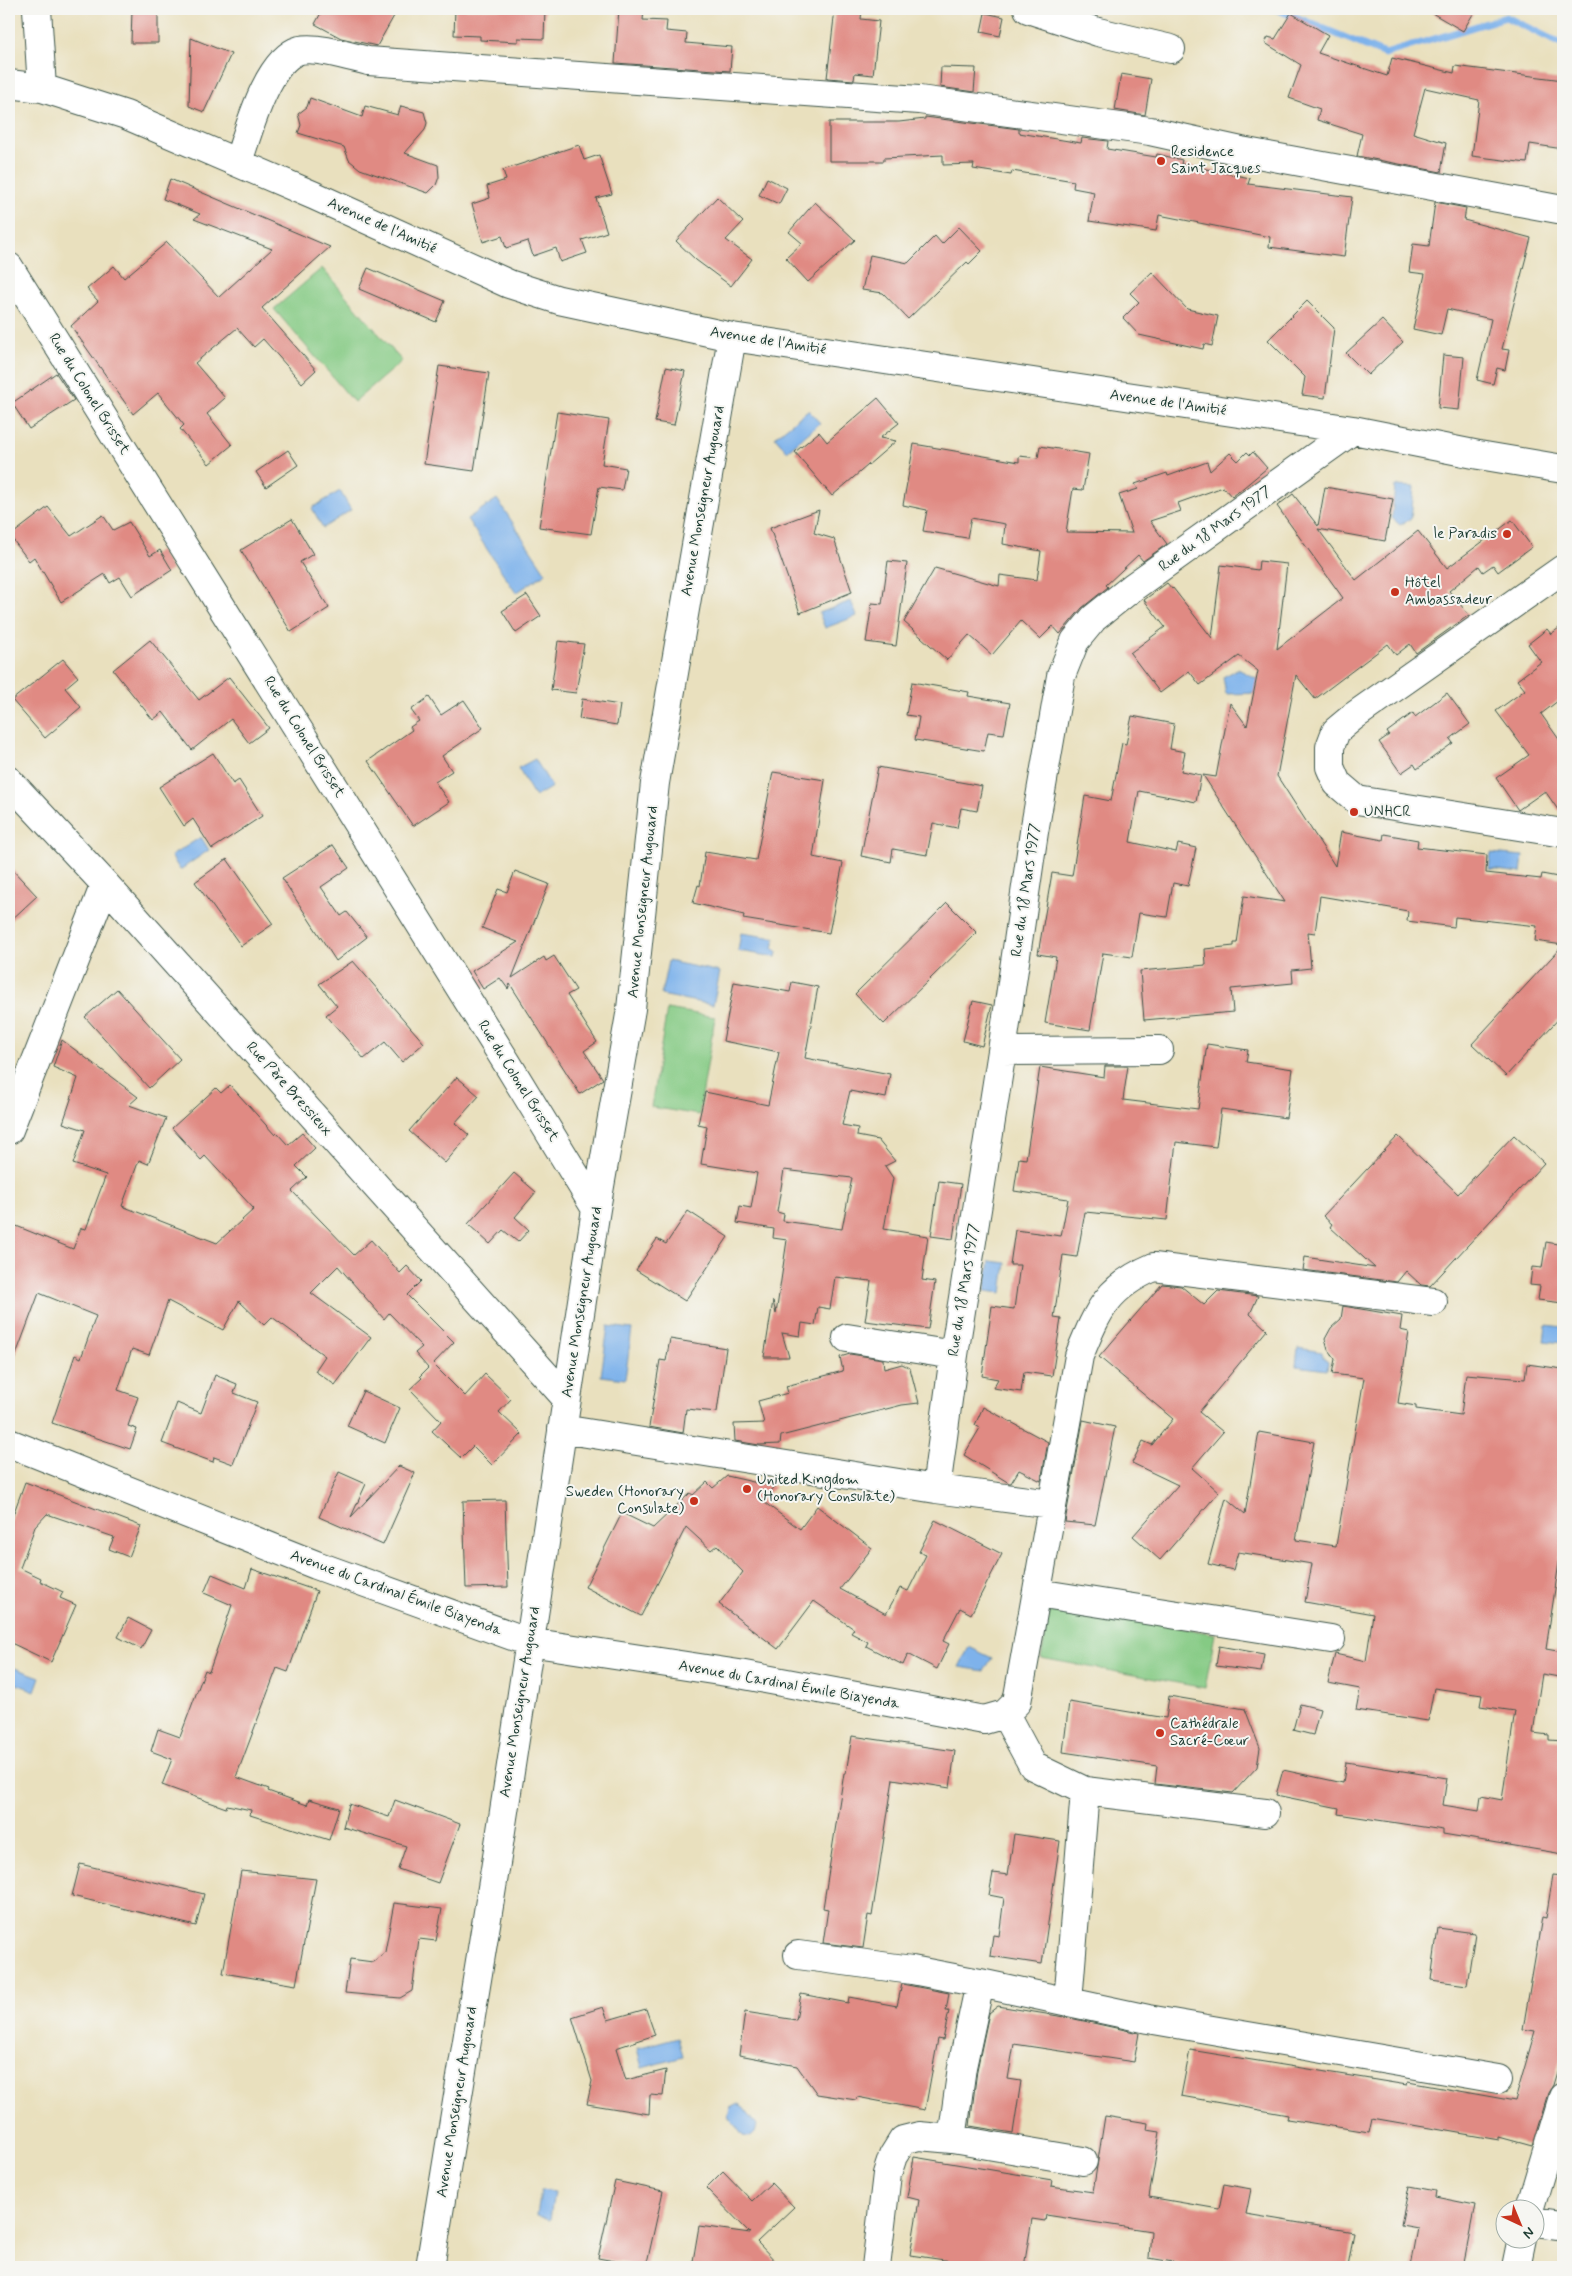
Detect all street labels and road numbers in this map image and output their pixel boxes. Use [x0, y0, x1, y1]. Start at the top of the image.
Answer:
street label: Avenue de l'Amitié [324, 193, 440, 259]
street label: Avenue de l'Amitié [709, 322, 828, 360]
street label: Rue du Colonel Brisset [44, 330, 135, 459]
street label: Avenue de l'Amitié [1109, 385, 1228, 421]
street label: Avenue Monseigneur Augouard [676, 404, 730, 598]
street label: Rue du 18 Mars 1977 [1155, 481, 1275, 577]
street label: Rue du Colonel Brisset [259, 673, 350, 802]
street label: Avenue Monseigneur Augouard [623, 805, 663, 999]
street label: Rue du 18 Mars 1977 [1007, 822, 1045, 958]
street label: Rue du Colonel Brisset [473, 1017, 564, 1146]
street label: Rue Père Bressieux [241, 1038, 337, 1141]
street label: Avenue Monseigneur Augouard [557, 1205, 607, 1399]
street label: Rue du 18 Mars 1977 [944, 1222, 984, 1358]
street label: Avenue du Cardinal Émile Biayenda [287, 1544, 506, 1641]
street label: Avenue Monseigneur Augouard [495, 1605, 545, 1799]
street label: Avenue du Cardinal Émile Biayenda [677, 1655, 902, 1714]
street label: Avenue Monseigneur Augouard [432, 2005, 482, 2199]

